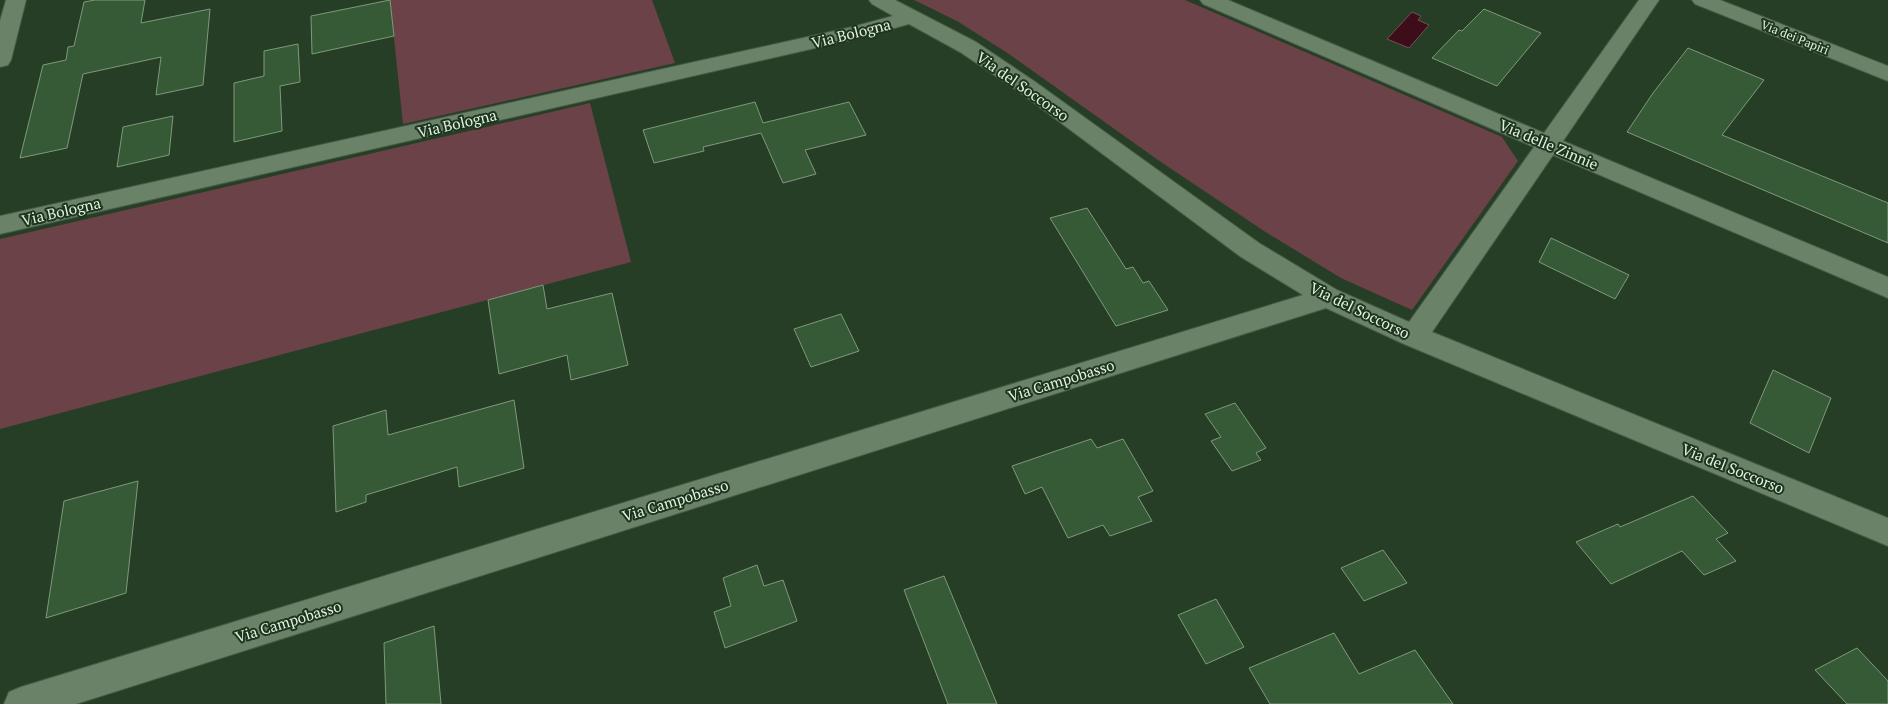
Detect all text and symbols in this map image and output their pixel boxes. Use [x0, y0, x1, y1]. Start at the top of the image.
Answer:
street label: Via Bologna [809, 13, 893, 52]
street label: Via dei Papiri [1759, 17, 1831, 58]
street label: Via del Soccorso [973, 47, 1073, 125]
street label: Via Bologna [415, 104, 499, 142]
street label: Via delle Zinnie [1496, 114, 1602, 174]
street label: Via Bologna [19, 192, 103, 230]
street label: Via del Soccorso [1307, 277, 1413, 343]
street label: Via Campobasso [1005, 354, 1117, 406]
street label: Via del Soccorso [1679, 438, 1787, 498]
street label: Via Campobasso [619, 474, 731, 526]
street label: Via Campobasso [232, 595, 344, 647]

